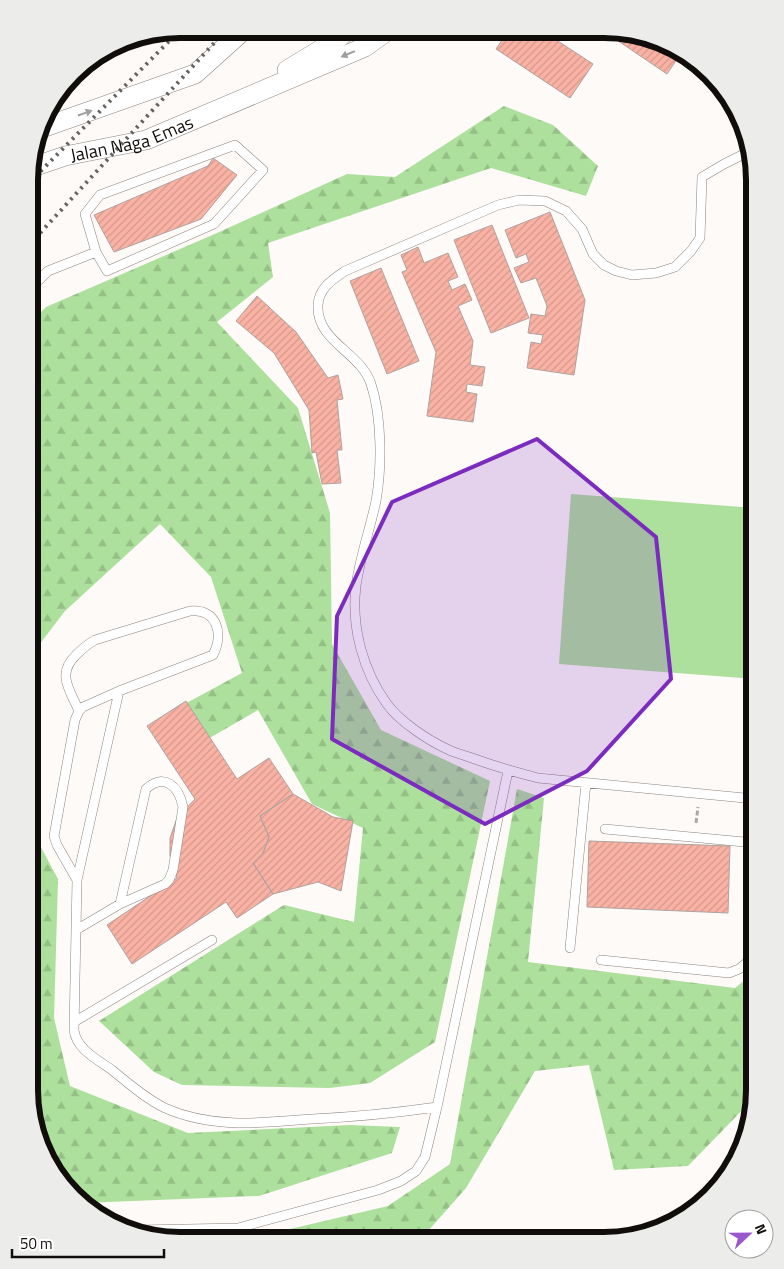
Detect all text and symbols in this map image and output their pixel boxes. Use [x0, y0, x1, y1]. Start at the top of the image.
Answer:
one-way arrow [341, 50, 355, 58]
street label: Jalan Naga Emas [68, 108, 197, 168]
one-way arrow [78, 109, 93, 116]
north arrow [724, 1209, 774, 1259]
text: N [750, 1221, 773, 1237]
scale bar [12, 1226, 165, 1258]
text: 50 m [20, 1232, 53, 1255]

